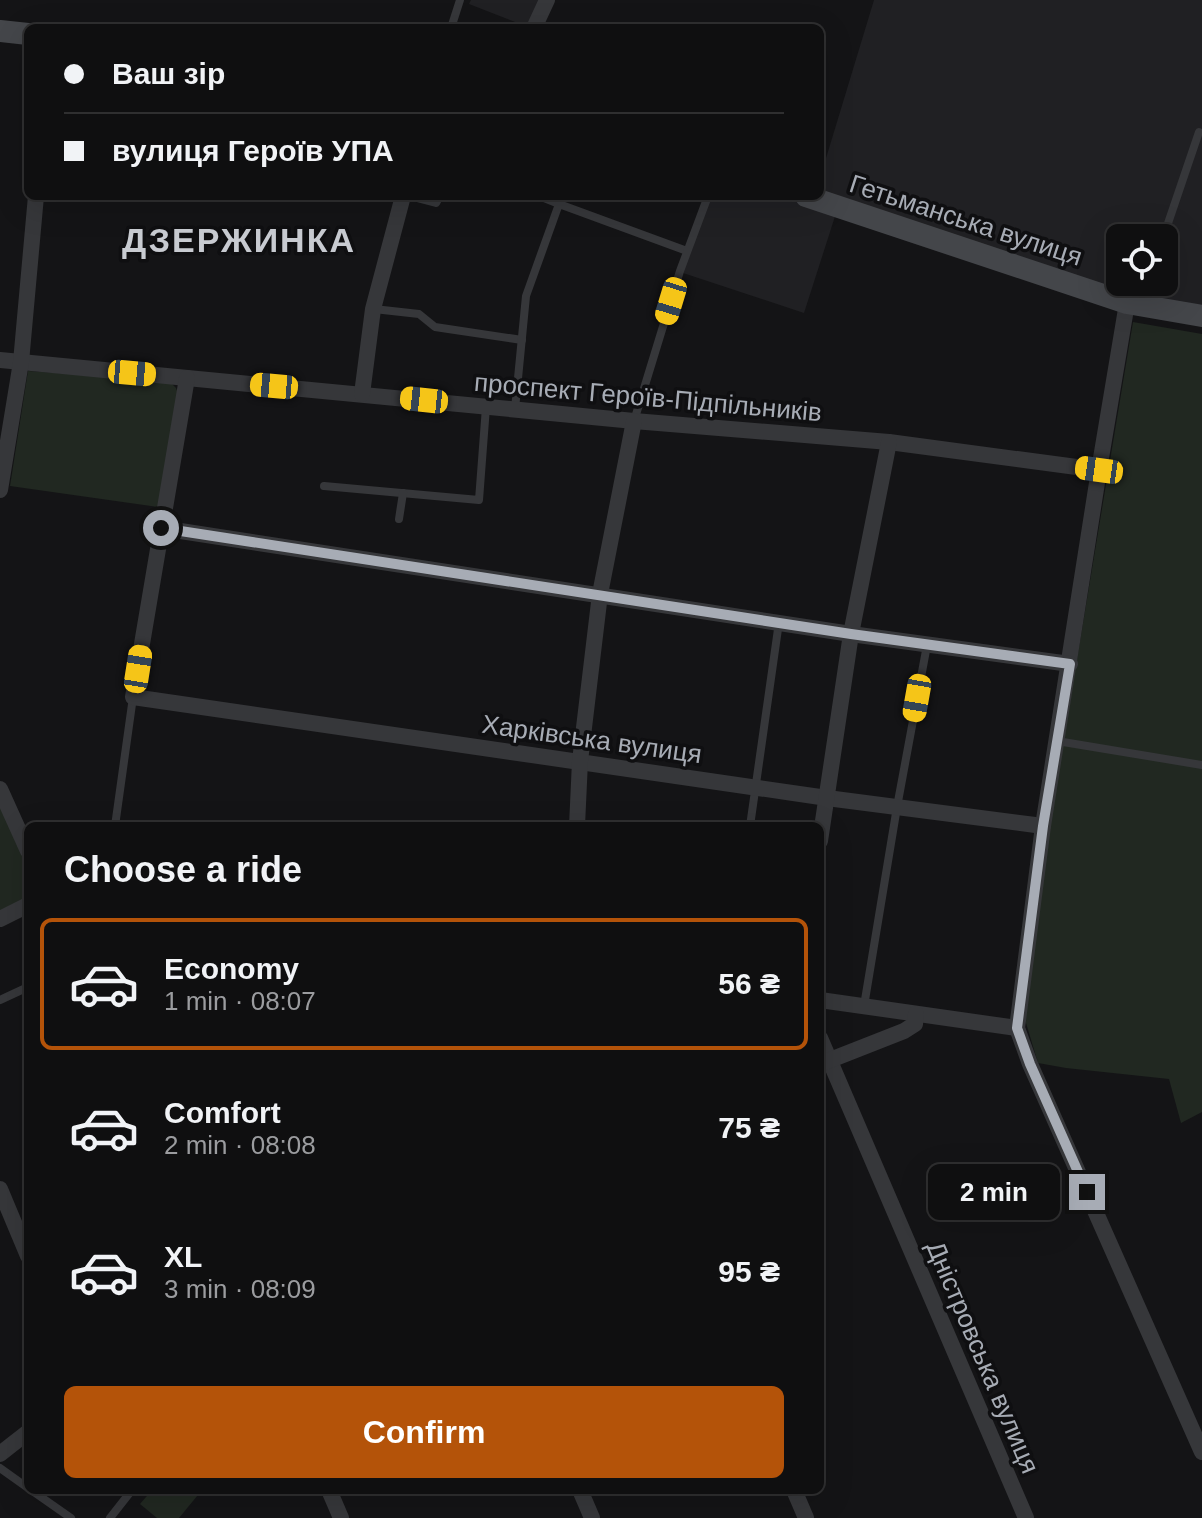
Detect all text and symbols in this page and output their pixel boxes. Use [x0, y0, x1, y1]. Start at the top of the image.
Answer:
text: Ваш зір [112, 57, 225, 90]
text: вулиця Героїв УПА [112, 134, 394, 167]
street label: Гетьманська вулиця [846, 168, 1086, 272]
district label: ДЗЕРЖИНКА [122, 221, 356, 259]
map controls [1106, 224, 1178, 296]
button: locate [1106, 224, 1178, 296]
car [653, 275, 689, 327]
car [107, 359, 157, 387]
street label: проспект Героїв-Підпільників [473, 367, 823, 427]
car [249, 372, 299, 400]
car [399, 386, 449, 414]
car [1074, 455, 1124, 485]
route start [143, 510, 179, 546]
car [122, 643, 154, 695]
car [901, 672, 933, 724]
street label: Харківська вулиця [480, 709, 704, 769]
text: Choose a ride [64, 849, 302, 890]
icon: car [68, 948, 140, 1020]
text: Economy [164, 952, 299, 985]
text: 56 ₴ [718, 967, 780, 1000]
text: 1 min · 08:07 [164, 986, 316, 1016]
icon: car [68, 1092, 140, 1164]
text: Comfort [164, 1096, 281, 1129]
text: 75 ₴ [718, 1111, 780, 1144]
text: 2 min · 08:08 [164, 1130, 316, 1160]
callout: 2 min [927, 1164, 1059, 1220]
route end [1069, 1174, 1105, 1210]
text: 2 min [960, 1177, 1028, 1207]
icon: car [68, 1236, 140, 1308]
street label: Дністровська вулиця [920, 1236, 1046, 1478]
text: XL [164, 1240, 202, 1273]
text: 95 ₴ [718, 1255, 780, 1288]
text: 3 min · 08:09 [164, 1274, 316, 1304]
button: Confirm [64, 1386, 784, 1478]

